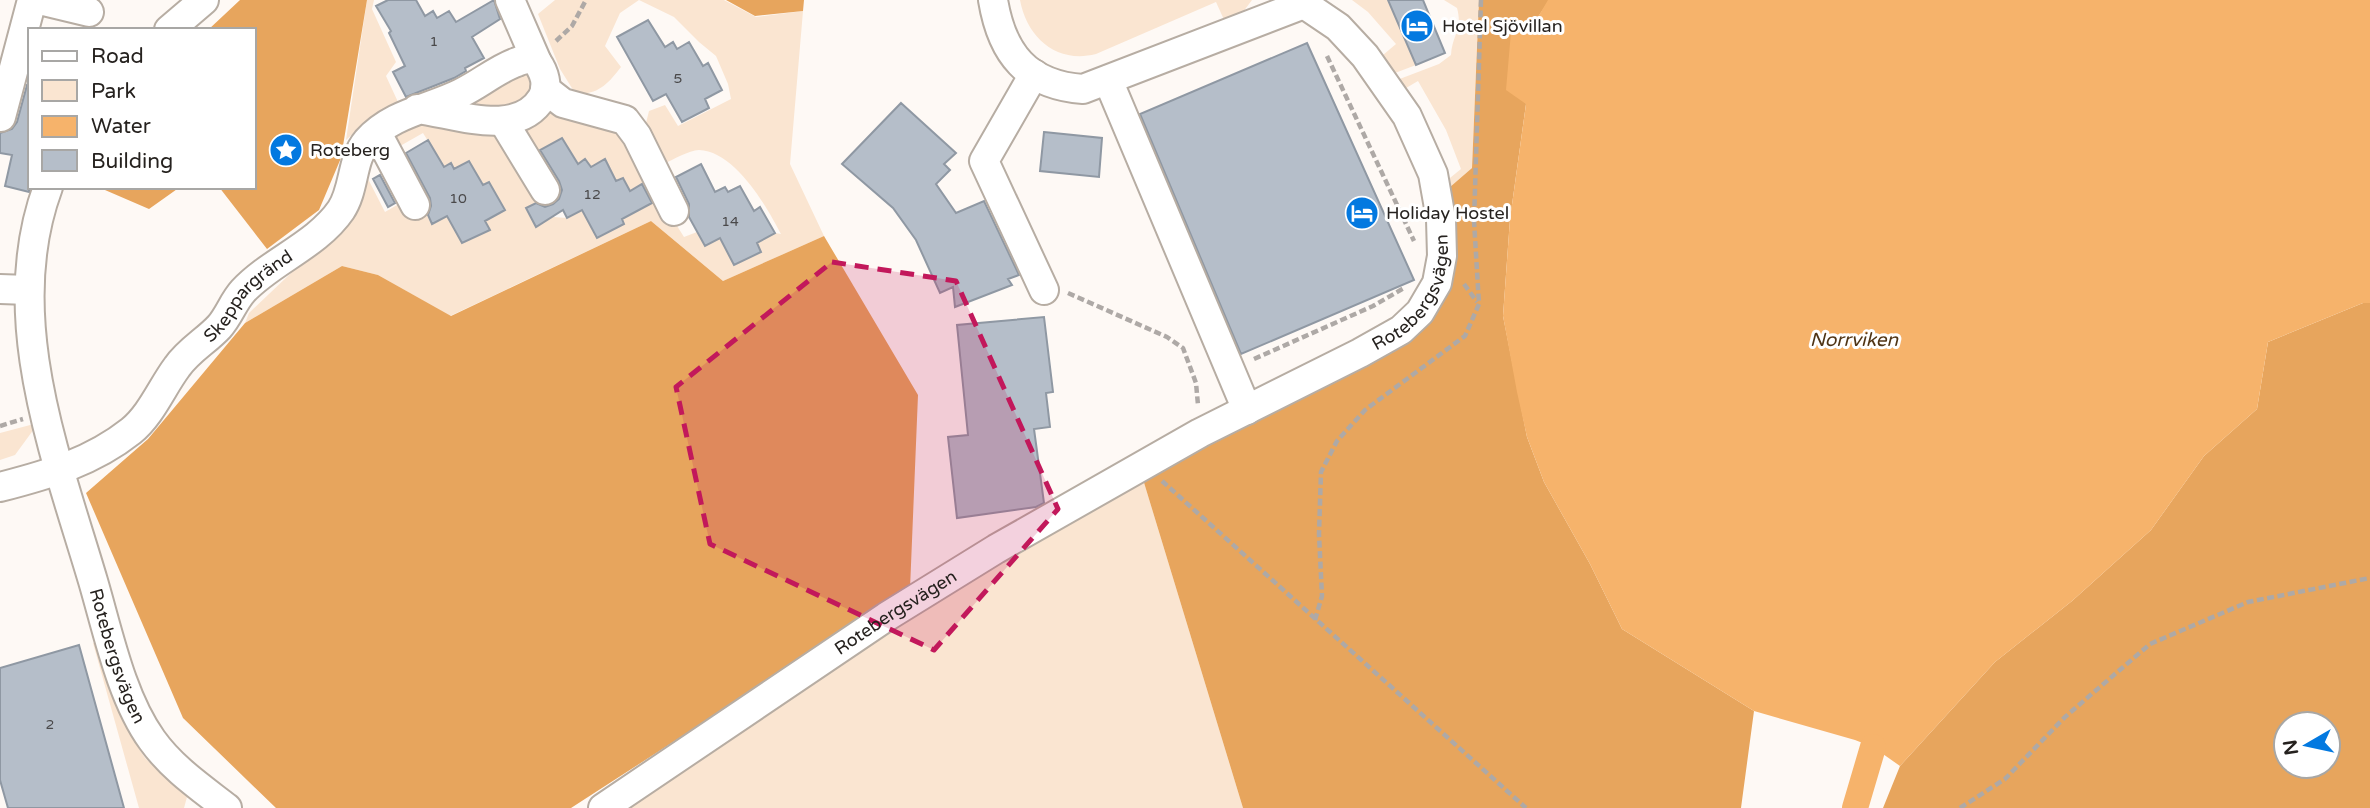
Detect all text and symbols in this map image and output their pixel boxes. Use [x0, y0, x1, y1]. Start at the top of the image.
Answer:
hotel icon: Hotel Sjövillan [1398, 7, 1436, 45]
place label: Hotel Sjövillan [1442, 15, 1563, 37]
legend [28, 28, 256, 189]
house number: 1 [430, 33, 438, 50]
text: Road [91, 44, 144, 69]
house number: 5 [674, 70, 682, 87]
text: Park [91, 79, 136, 104]
text: Water [91, 114, 151, 139]
place icon: Roteberg [267, 131, 305, 169]
place label: Roteberg [310, 139, 390, 161]
text: Building [91, 149, 173, 174]
house number: 12 [583, 186, 601, 203]
house number: 10 [449, 190, 467, 207]
hotel icon: Holiday Hostel [1343, 194, 1381, 232]
place label: Holiday Hostel [1386, 202, 1509, 224]
house number: 14 [721, 213, 739, 230]
street label: Rotebergsvägen [1368, 234, 1453, 355]
street label: Skeppargränd [199, 245, 297, 347]
water label: Norrviken [1810, 329, 1899, 351]
street label: Rotebergsvägen [830, 565, 961, 660]
street label: Rotebergsvägen [85, 586, 150, 727]
north arrow [2272, 710, 2342, 780]
house number: 2 [46, 716, 54, 733]
text: N [2279, 738, 2303, 757]

